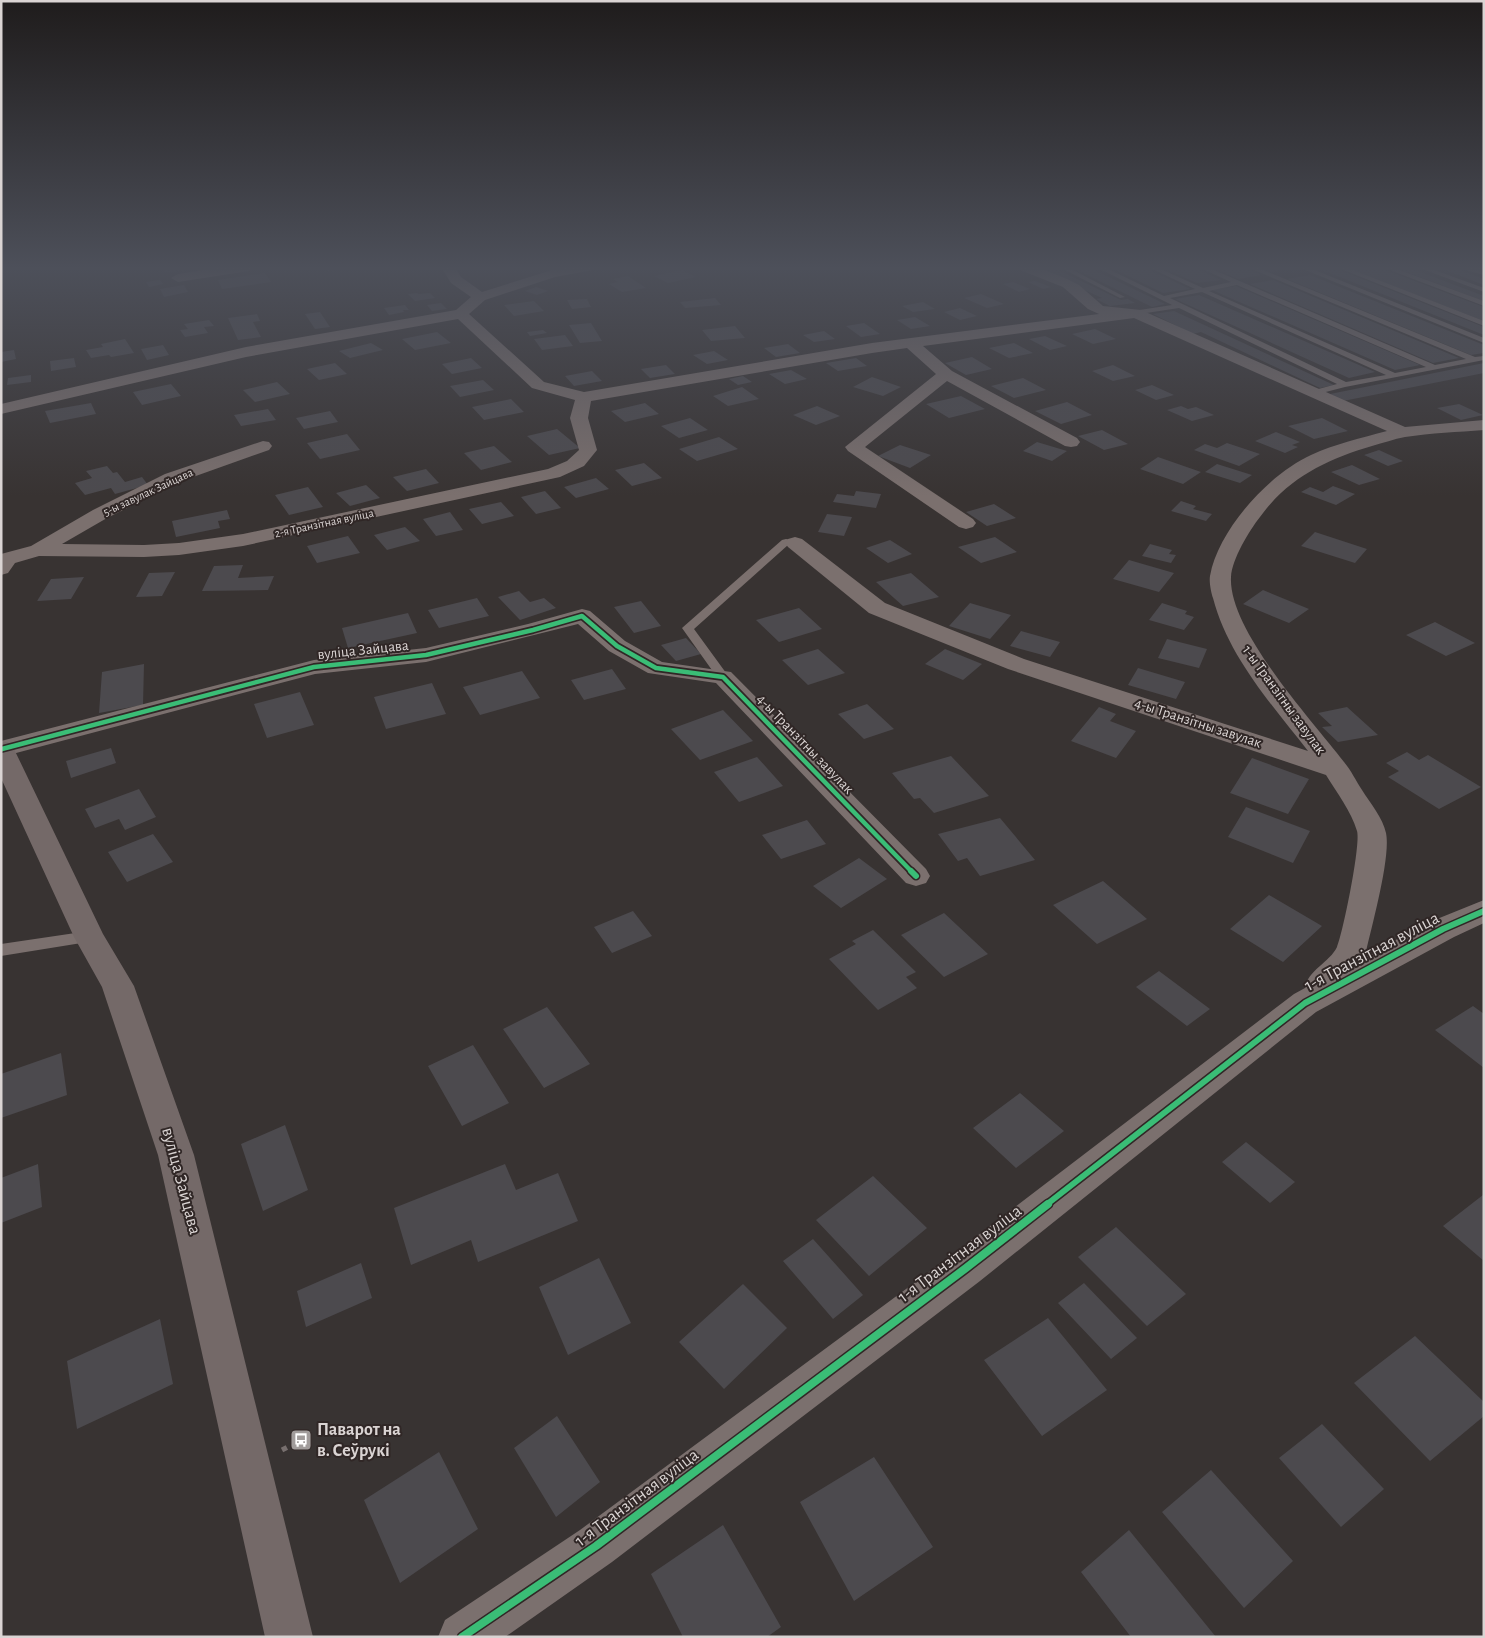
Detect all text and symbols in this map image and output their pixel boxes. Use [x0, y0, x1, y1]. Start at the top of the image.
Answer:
street label: 5-ы завулак Зайцава [101, 466, 196, 519]
street label: 2-я Транзітная вуліца [273, 507, 375, 540]
street label: вуліца Зайцава [317, 638, 409, 662]
street label: 1-ы Транзітны завулак [1240, 643, 1328, 757]
street label: 4-ы Транзітны завулак [754, 691, 857, 797]
street label: 4-ы Транзітны завулак [1133, 695, 1263, 751]
street label: 1-я Транзітная вуліца [1302, 909, 1442, 995]
street label: вуліца Зайцава [158, 1126, 204, 1236]
street label: 1-я Транзітная вуліца [895, 1202, 1025, 1306]
place label: Паварот на в. Сеўрукі [317, 1421, 401, 1460]
bus stop icon: Паварот на в. Сеўрукі [289, 1428, 313, 1452]
street label: 1-я Транзітная вуліца [572, 1446, 702, 1550]

